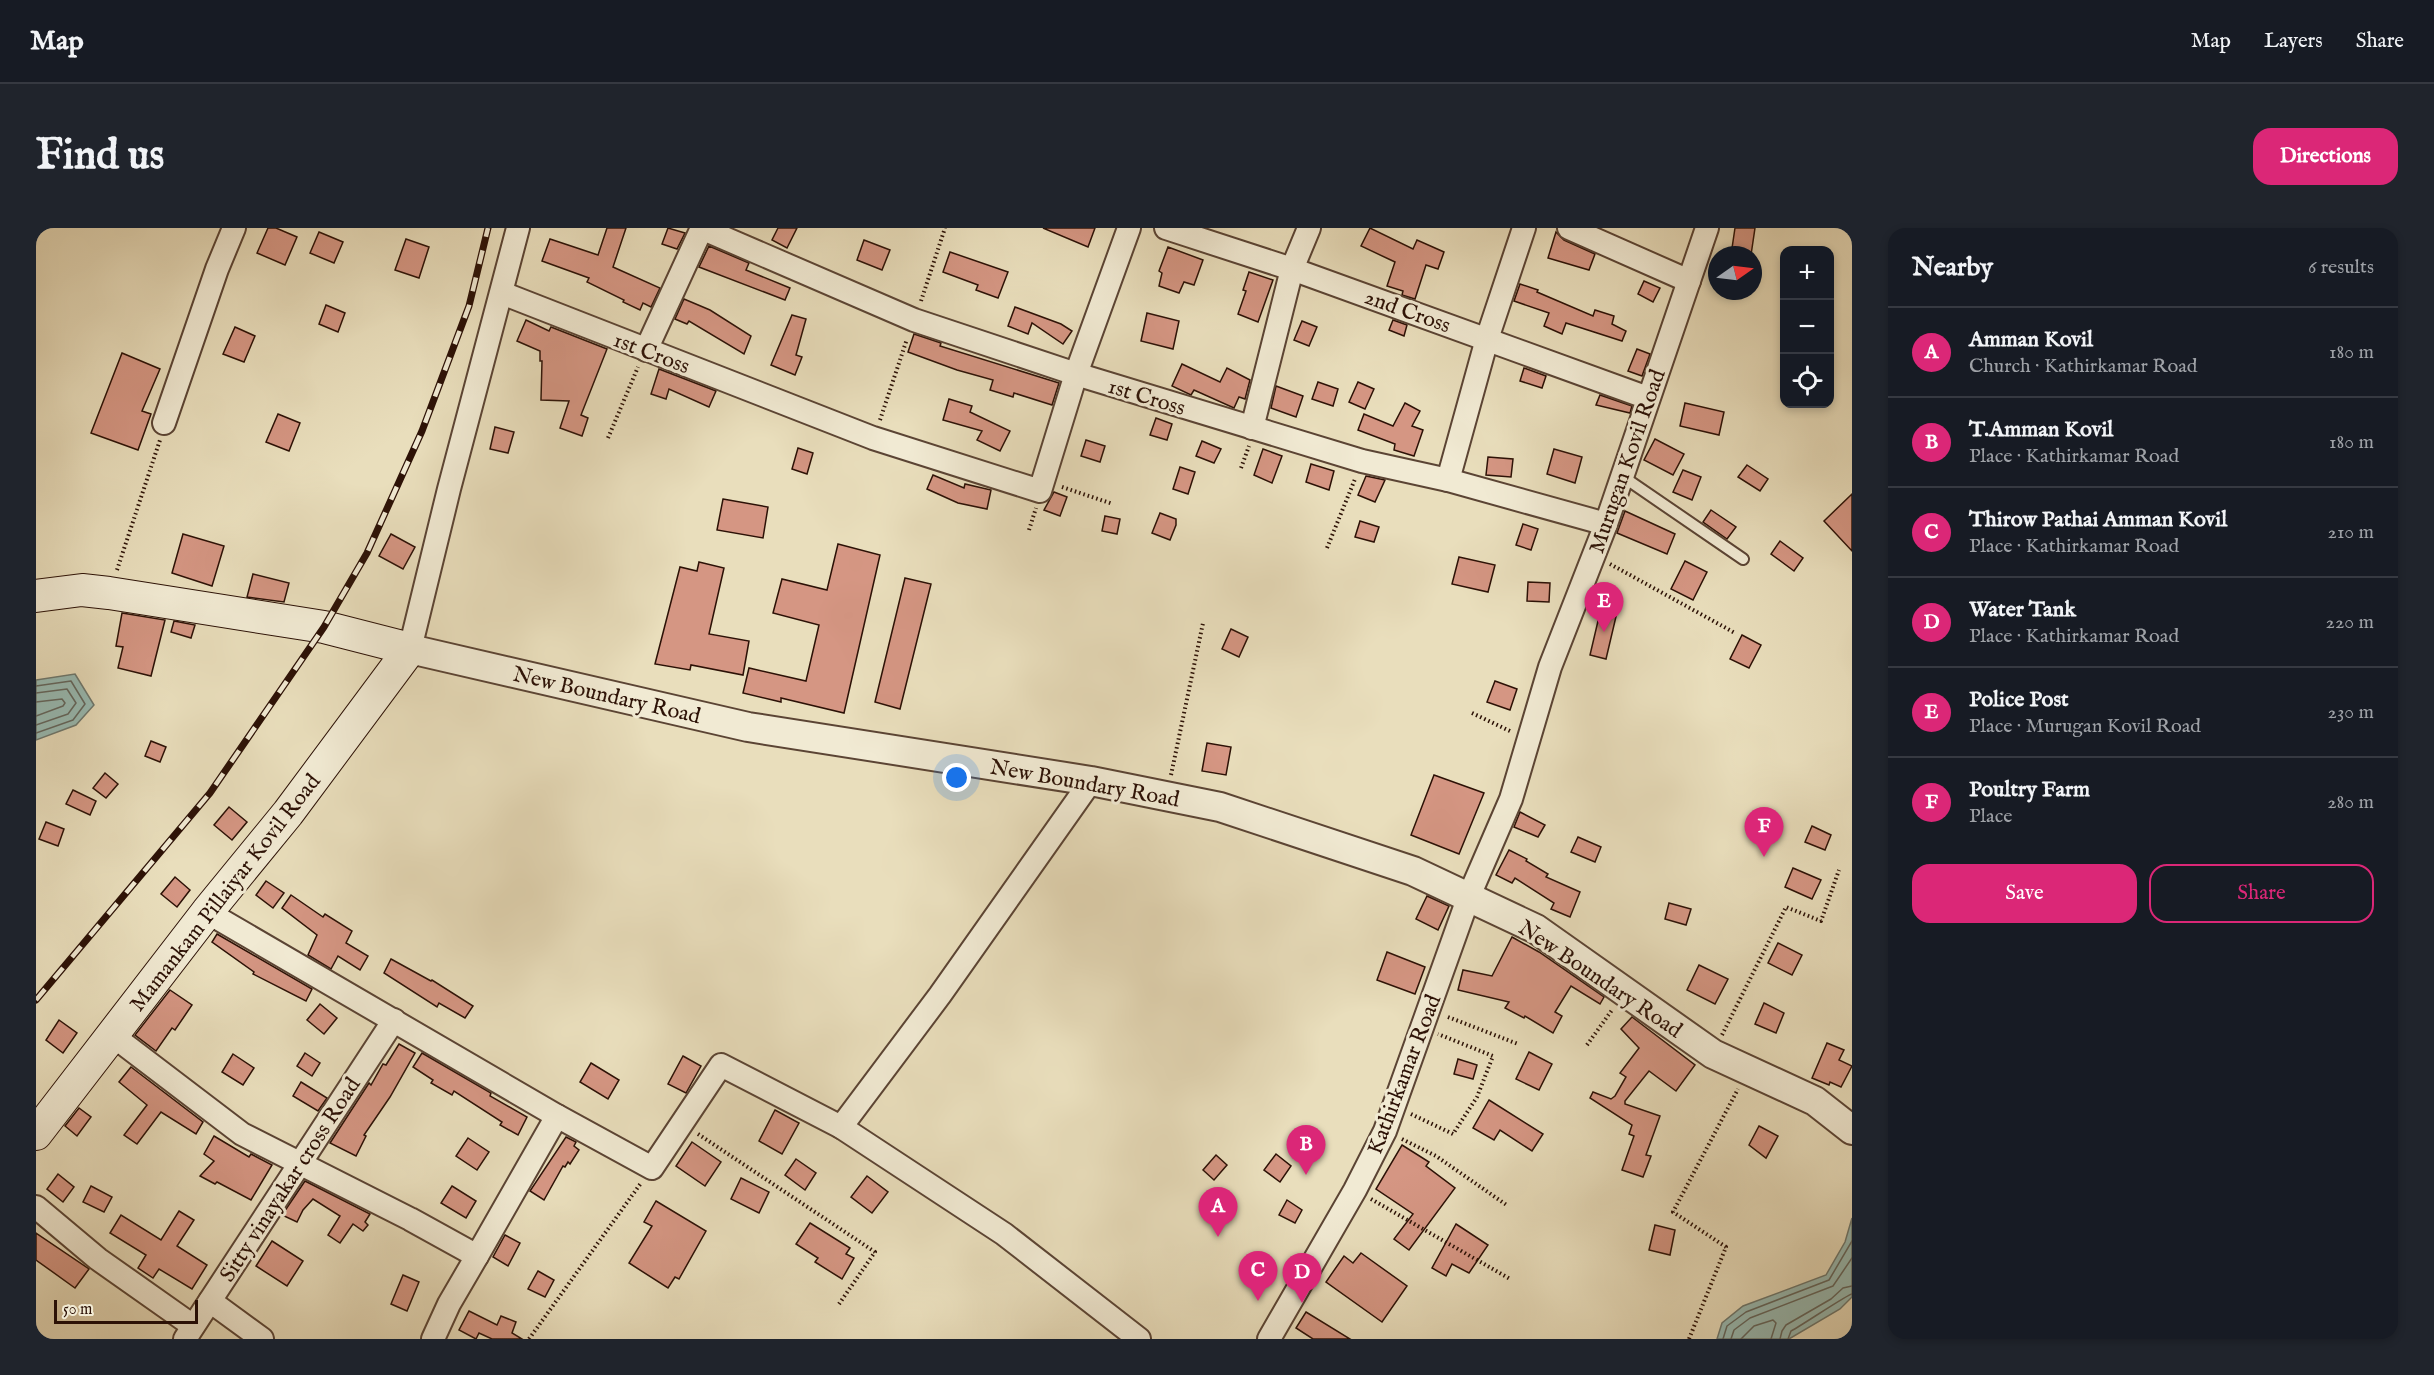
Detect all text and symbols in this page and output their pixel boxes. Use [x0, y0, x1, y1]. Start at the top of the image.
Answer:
text: Map [30, 24, 84, 59]
text: Map [2191, 28, 2231, 55]
text: Layers [2264, 28, 2323, 55]
text: Share [2356, 28, 2404, 55]
button: Directions [2253, 128, 2398, 185]
text: Find us [36, 130, 164, 183]
north arrow [1708, 246, 1762, 300]
map controls [1780, 246, 1834, 408]
button: + [1780, 246, 1834, 300]
text: Nearby [1912, 251, 1993, 284]
text: 6 results [2308, 255, 2374, 280]
street label: 2nd Cross [1360, 283, 1454, 340]
button: − [1780, 300, 1834, 354]
text: Amman Kovil [1969, 326, 2093, 354]
street label: 1st Cross [609, 327, 693, 381]
text: A [1925, 340, 1938, 365]
text: 180 m [2329, 340, 2374, 365]
button: locate [1780, 354, 1834, 408]
text: Church · Kathirkamar Road [1969, 354, 2198, 379]
street label: Murugan Kovil Road [1583, 366, 1673, 557]
street label: 1st Cross [1104, 373, 1188, 423]
text: T.Amman Kovil [1969, 416, 2113, 444]
text: B [1925, 430, 1938, 455]
text: 180 m [2329, 430, 2374, 455]
text: Place · Kathirkamar Road [1969, 444, 2179, 469]
text: Thirow Pathai Amman Kovil [1969, 506, 2227, 534]
text: C [1924, 520, 1939, 545]
text: 210 m [2328, 520, 2374, 545]
text: Place · Kathirkamar Road [1969, 534, 2179, 559]
pin: E [1584, 582, 1624, 632]
text: Water Tank [1969, 596, 2076, 624]
text: D [1923, 610, 1940, 635]
text: 220 m [2326, 610, 2374, 635]
text: Place · Kathirkamar Road [1969, 624, 2179, 649]
street label: New Boundary Road [510, 661, 703, 731]
text: Police Post [1969, 686, 2069, 714]
text: E [1925, 700, 1938, 725]
text: 230 m [2328, 700, 2374, 725]
text: Place · Murugan Kovil Road [1969, 714, 2201, 739]
street label: New Boundary Road [988, 754, 1182, 814]
your location [942, 763, 971, 792]
street label: Mamankam Pillaiyar Kovil Road [124, 768, 327, 1018]
text: Poultry Farm [1969, 776, 2090, 804]
text: F [1925, 790, 1938, 815]
text: 280 m [2327, 790, 2374, 815]
text: Place [1969, 804, 2012, 829]
pin: F [1744, 808, 1784, 857]
button: Save [1912, 864, 2137, 923]
button: Share [2149, 864, 2374, 923]
street label: New Boundary Road [1512, 914, 1687, 1045]
street label: Kathirkamar Road [1362, 991, 1448, 1159]
street label: Sitty vinayakar cross Road [214, 1072, 367, 1288]
pin: B [1286, 1126, 1326, 1175]
pin: A [1198, 1188, 1238, 1237]
pin: C [1238, 1252, 1278, 1301]
pin: D [1282, 1254, 1322, 1303]
scale bar [54, 1297, 198, 1324]
text: 50 m [63, 1300, 92, 1320]

